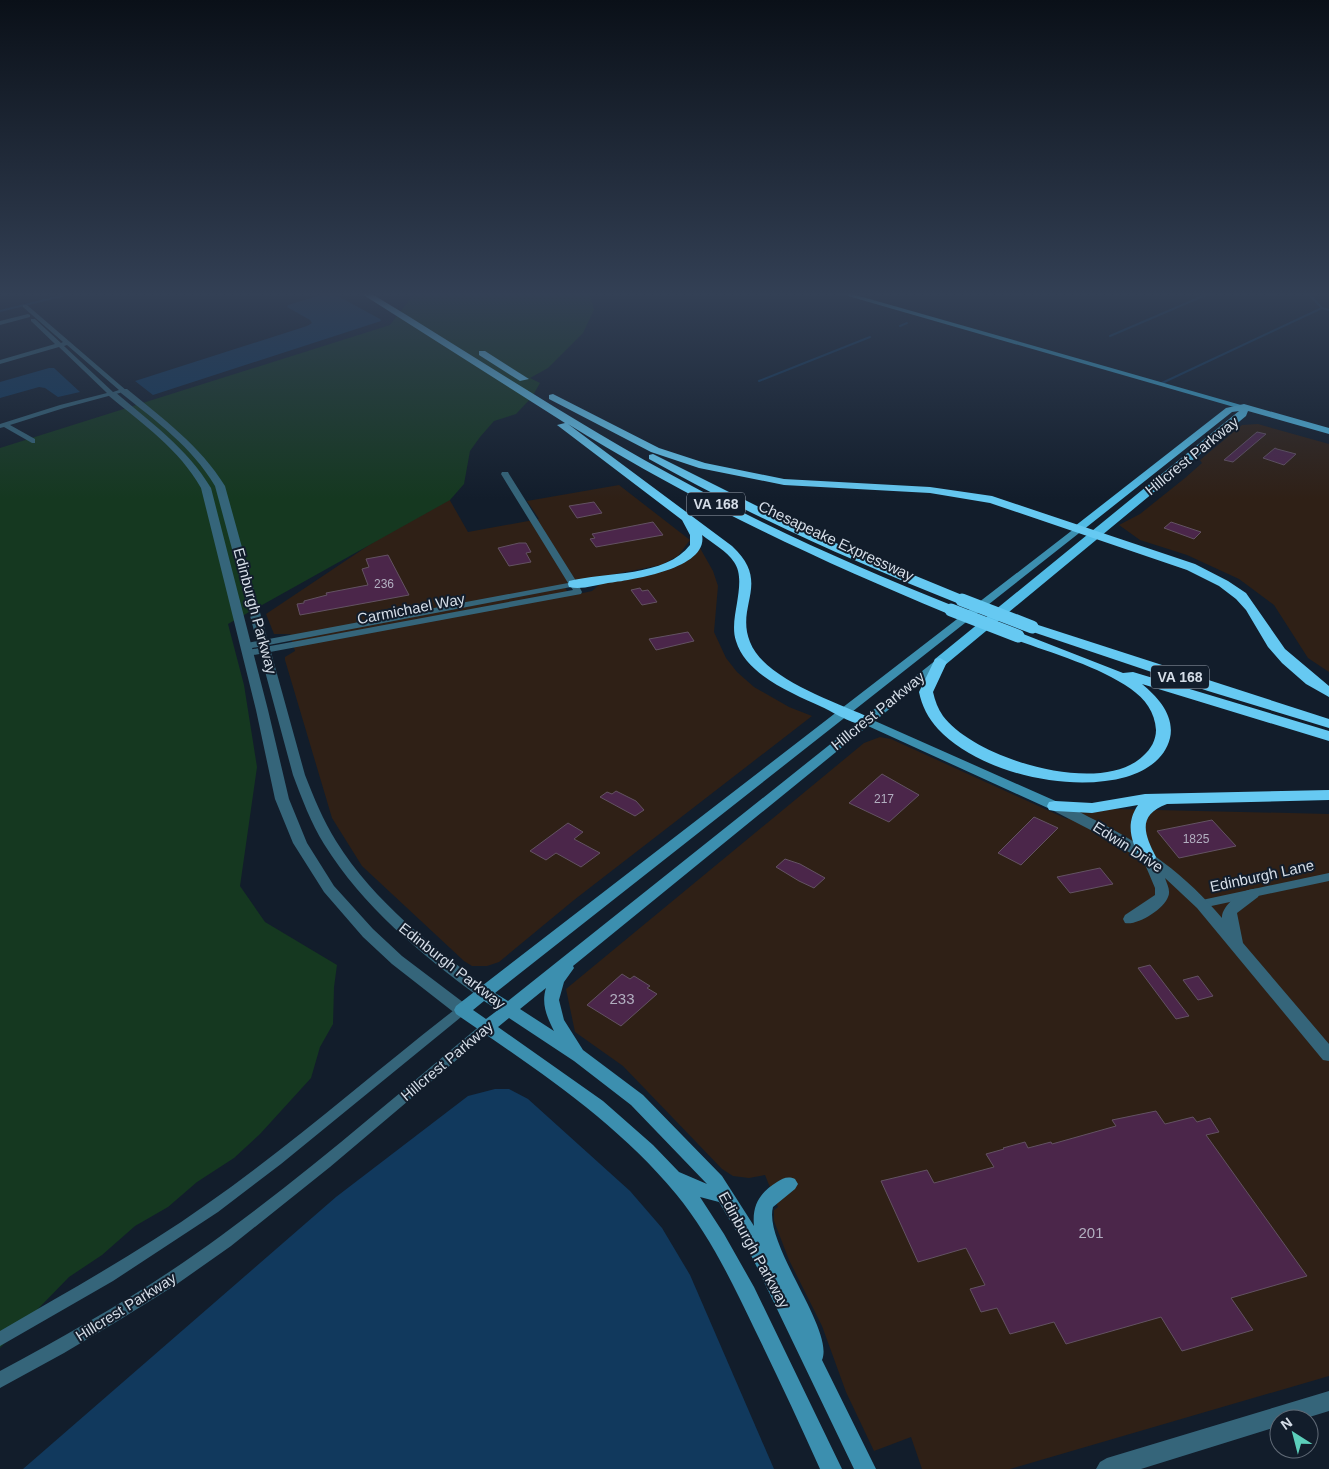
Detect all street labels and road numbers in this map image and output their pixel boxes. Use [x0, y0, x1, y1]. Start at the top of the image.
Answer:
street label: Hillcrest Parkway [1142, 413, 1242, 498]
road number: VA 168 [687, 492, 745, 516]
street label: Chesapeake Expressway [756, 497, 917, 584]
street label: Edinburgh Parkway [230, 546, 281, 676]
street label: Carmichael Way [356, 590, 467, 627]
road number: VA 168 [1151, 666, 1209, 689]
street label: Hillcrest Parkway [828, 668, 928, 753]
street label: Edwin Drive [1090, 818, 1166, 876]
street label: Edinburgh Lane [1208, 856, 1315, 895]
street label: Edinburgh Parkway [396, 919, 509, 1013]
street label: Hillcrest Parkway [397, 1017, 497, 1104]
street label: Edinburgh Parkway [715, 1189, 794, 1311]
street label: Hillcrest Parkway [72, 1269, 179, 1344]

